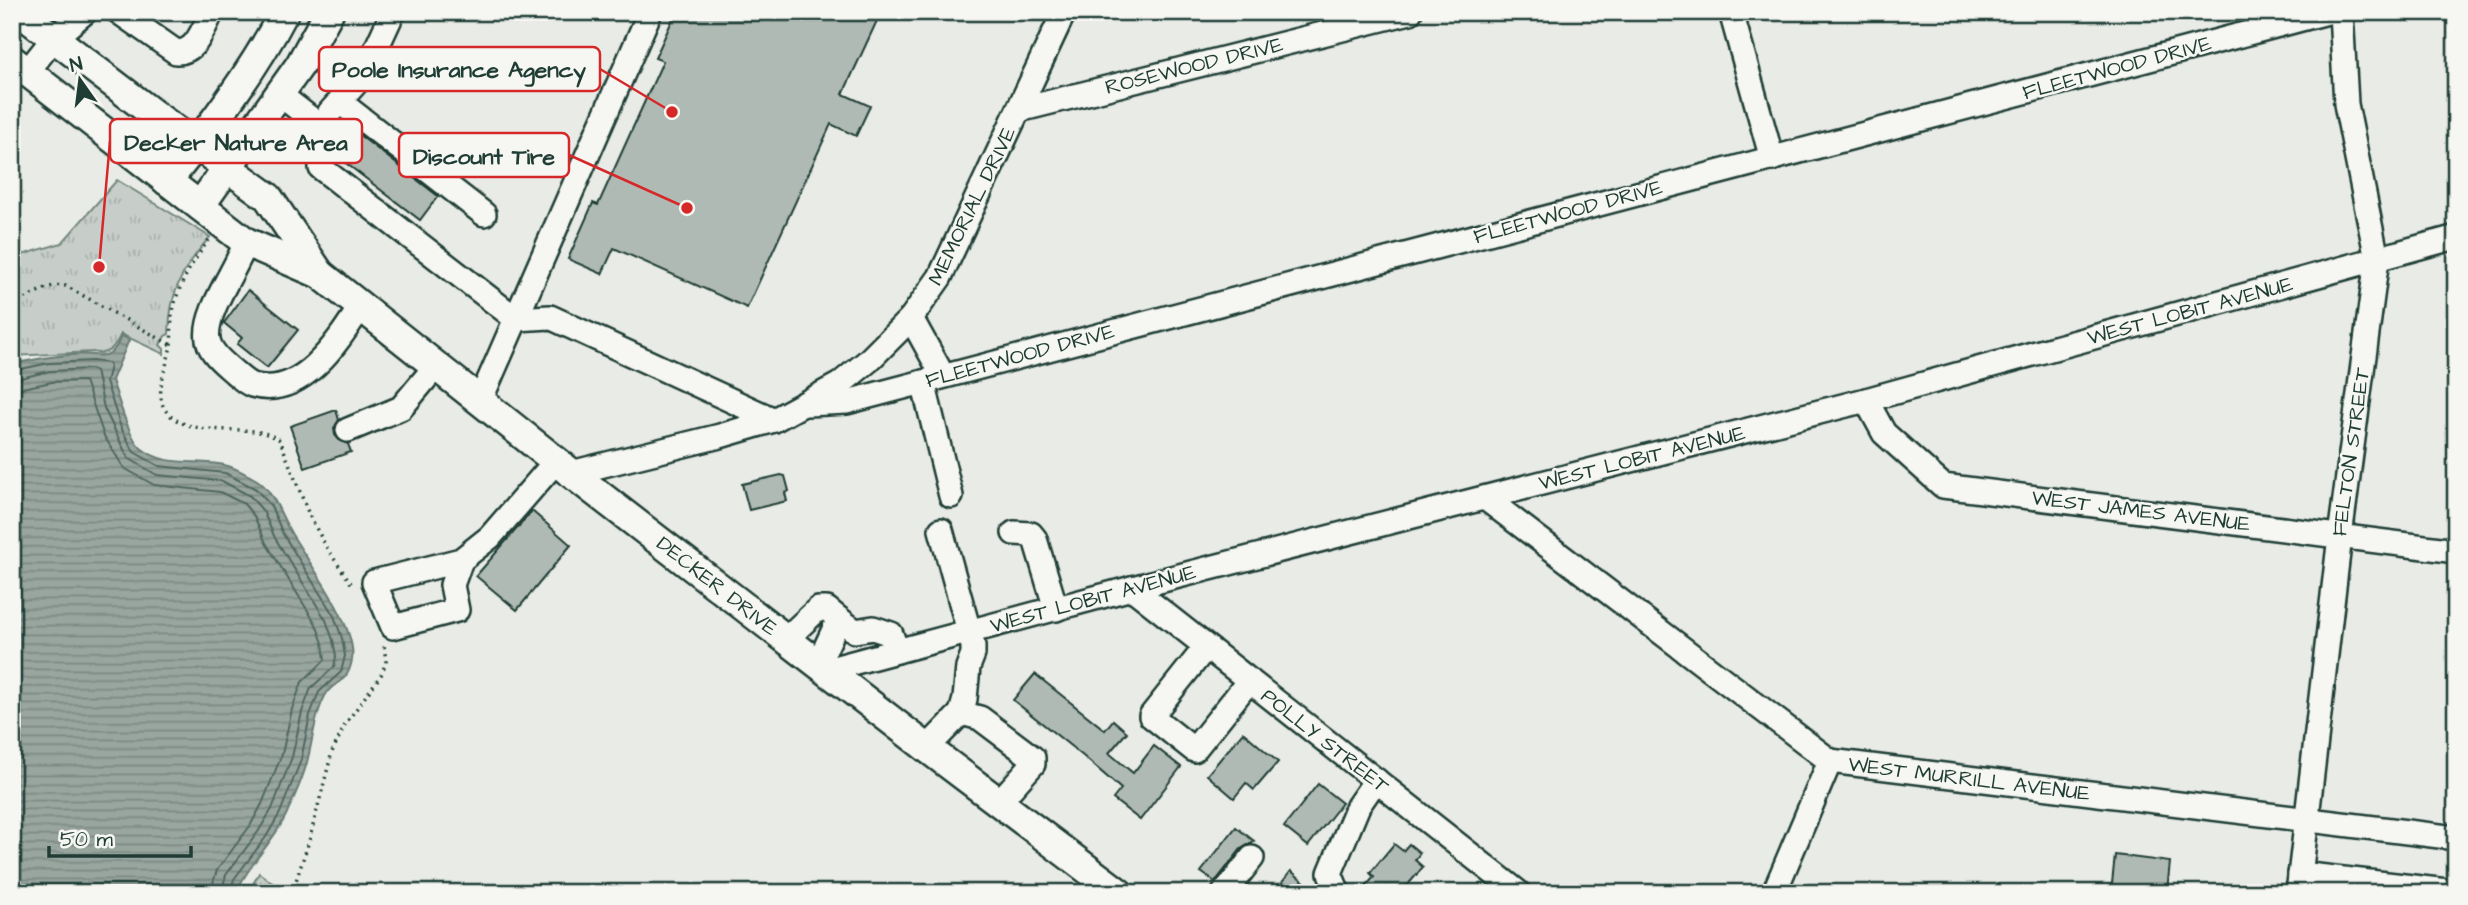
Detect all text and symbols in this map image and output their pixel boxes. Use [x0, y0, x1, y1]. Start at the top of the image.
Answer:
street label: FLEETWOOD DRIVE [2019, 29, 2215, 107]
street label: ROSEWOOD DRIVE [1102, 30, 1286, 102]
north arrow [46, 46, 116, 116]
callout: Poole Insurance Agency [319, 47, 600, 91]
text: N [67, 50, 85, 80]
text: Poole Insurance Agency [332, 54, 586, 88]
callout: Decker Nature Area [110, 119, 362, 163]
street label: MEMORIAL DRIVE [921, 121, 1023, 290]
text: Decker Nature Area [124, 127, 348, 159]
callout: Discount Tire [399, 133, 569, 177]
text: Discount Tire [413, 141, 556, 173]
street label: FLEETWOOD DRIVE [1470, 173, 1666, 251]
street label: WEST LOBIT AVENUE [2084, 269, 2297, 352]
street label: FLEETWOOD DRIVE [922, 317, 1118, 395]
street label: FELTON STREET [2325, 365, 2377, 538]
street label: WEST LOBIT AVENUE [1536, 418, 1749, 498]
street label: WEST JAMES AVENUE [2030, 483, 2252, 539]
street label: DECKER DRIVE [650, 529, 784, 643]
street label: WEST LOBIT AVENUE [987, 557, 1200, 640]
street label: POLLY STREET [1255, 682, 1396, 801]
street label: WEST MURRILL AVENUE [1846, 750, 2092, 808]
scale bar [49, 814, 191, 858]
text: 50 m [60, 825, 114, 854]

